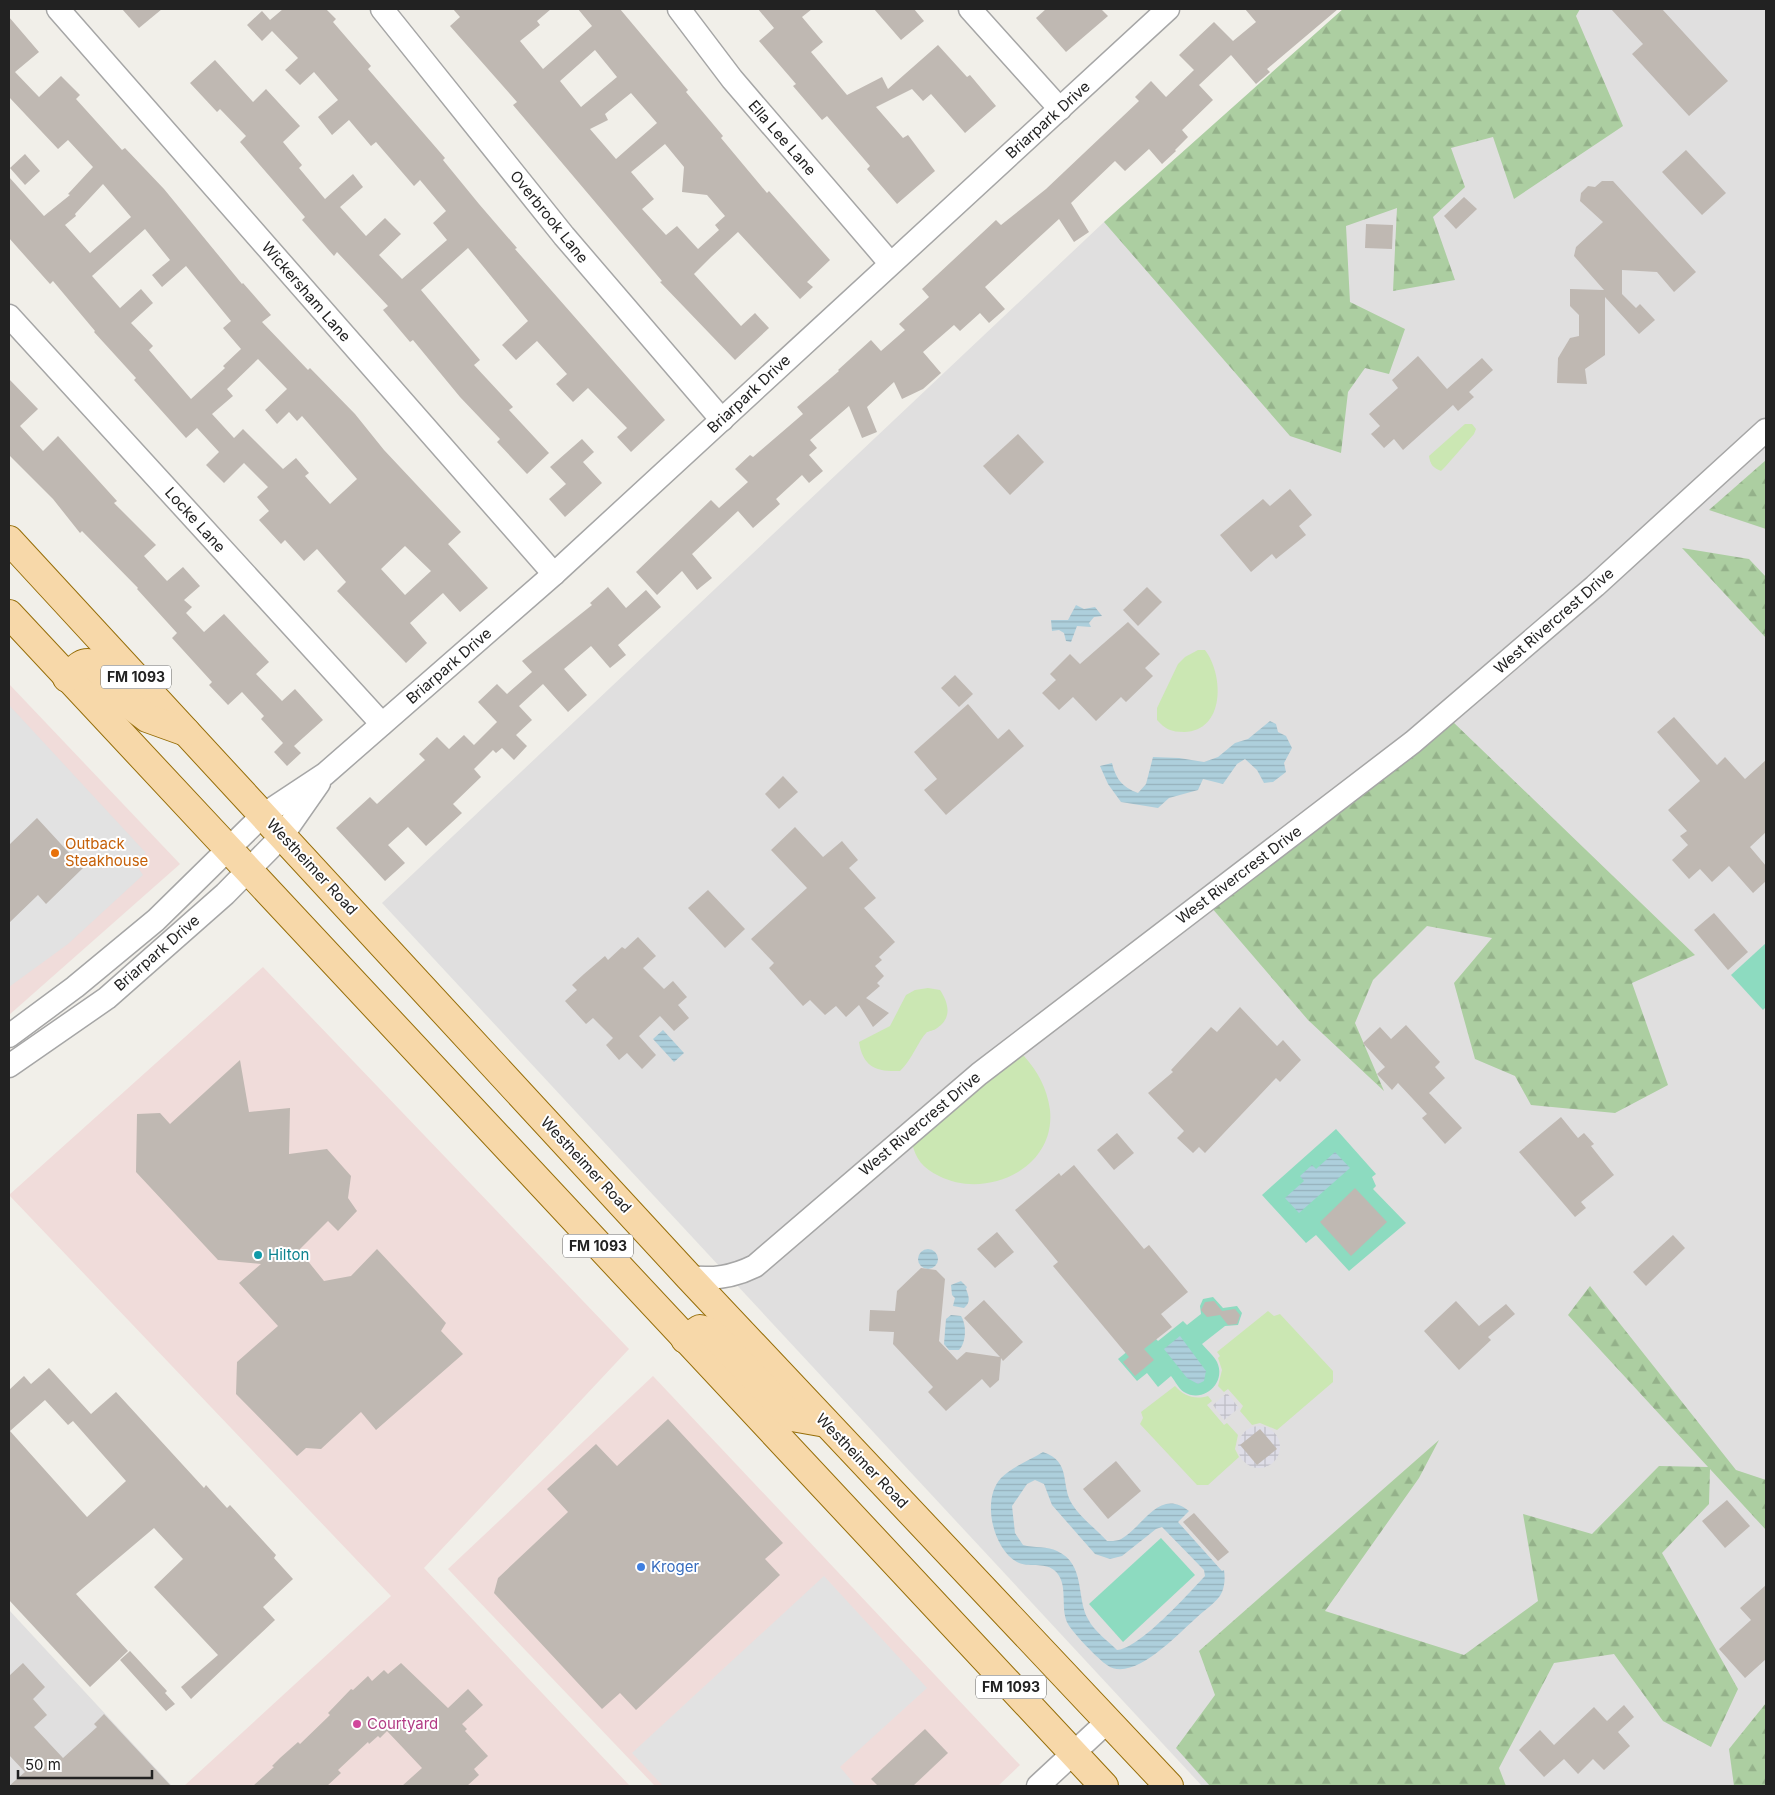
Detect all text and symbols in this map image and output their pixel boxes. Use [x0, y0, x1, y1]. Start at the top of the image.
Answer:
street label: Briarpark Drive [1002, 77, 1094, 162]
street label: Ella Lee Lane [744, 96, 820, 179]
street label: Overbrook Lane [506, 166, 593, 267]
street label: Wickersham Lane [258, 238, 355, 346]
street label: Briarpark Drive [703, 350, 794, 437]
street label: Locke Lane [161, 483, 230, 556]
street label: West Rivercrest Drive [1490, 563, 1617, 678]
street label: Briarpark Drive [402, 623, 495, 708]
road number: FM 1093 [101, 666, 171, 689]
street label: Westheimer Road [263, 815, 362, 919]
street label: West Rivercrest Drive [1172, 821, 1305, 928]
place label: Outback Steakhouse [65, 834, 148, 870]
marker: Outback Steakhouse [49, 847, 61, 859]
street label: Briarpark Drive [110, 910, 203, 995]
street label: West Rivercrest Drive [855, 1067, 984, 1180]
street label: Westheimer Road [537, 1113, 636, 1217]
road number: FM 1093 [563, 1234, 633, 1258]
place label: Hilton [268, 1245, 309, 1264]
marker: Hilton [252, 1249, 264, 1261]
street label: Westheimer Road [812, 1409, 913, 1512]
place label: Kroger [651, 1557, 699, 1576]
marker: Kroger [635, 1561, 647, 1573]
road number: FM 1093 [976, 1675, 1046, 1698]
place label: Courtyard [367, 1714, 438, 1733]
marker: Courtyard [351, 1718, 363, 1730]
scale bar [18, 1748, 151, 1780]
text: 50 m [25, 1755, 61, 1774]

